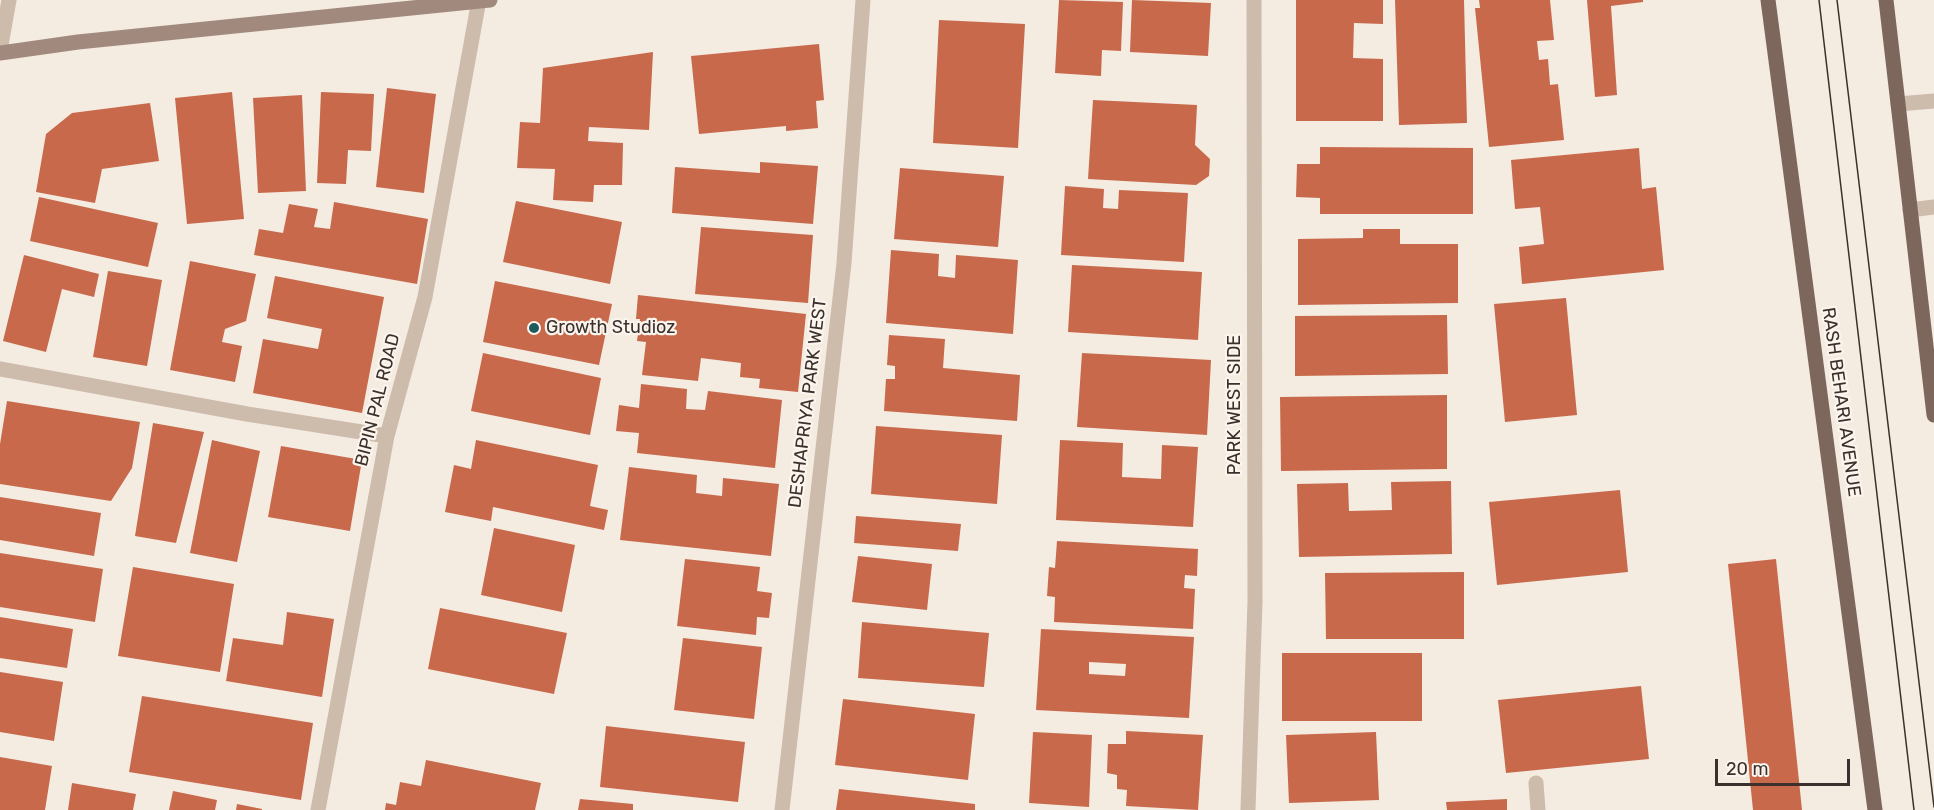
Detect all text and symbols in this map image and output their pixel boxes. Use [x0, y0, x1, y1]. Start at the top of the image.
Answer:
street label: DESHAPRIYA PARK WEST [784, 297, 832, 509]
street label: RASH BEHARI AVENUE [1817, 306, 1865, 498]
place label: Growth Studioz [546, 317, 675, 339]
marker: Growth Studioz [527, 321, 541, 335]
street label: BIPIN PAL ROAD [351, 331, 405, 469]
street label: PARK WEST SIDE [1224, 335, 1246, 475]
scale bar [1718, 747, 1853, 785]
text: 20 m [1726, 758, 1768, 780]

